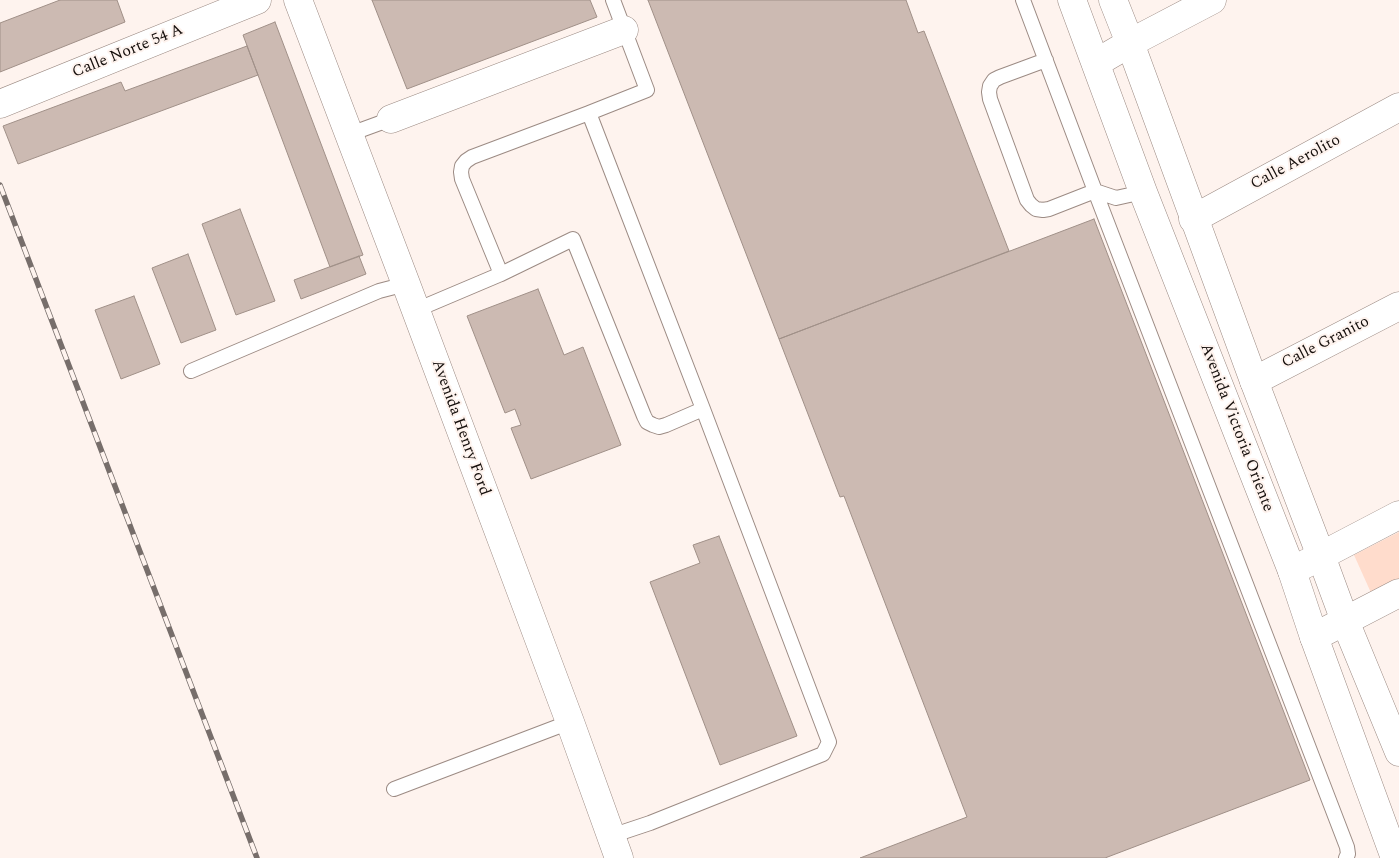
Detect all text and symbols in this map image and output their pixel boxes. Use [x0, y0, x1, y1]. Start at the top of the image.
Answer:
street label: Calle Norte 54 A [70, 21, 186, 83]
street label: Calle Aerolito [1248, 131, 1344, 195]
street label: Calle Granito [1279, 313, 1373, 373]
street label: Avenida Victoria Oriente [1195, 341, 1277, 515]
street label: Avenida Henry Ford [427, 357, 493, 499]

